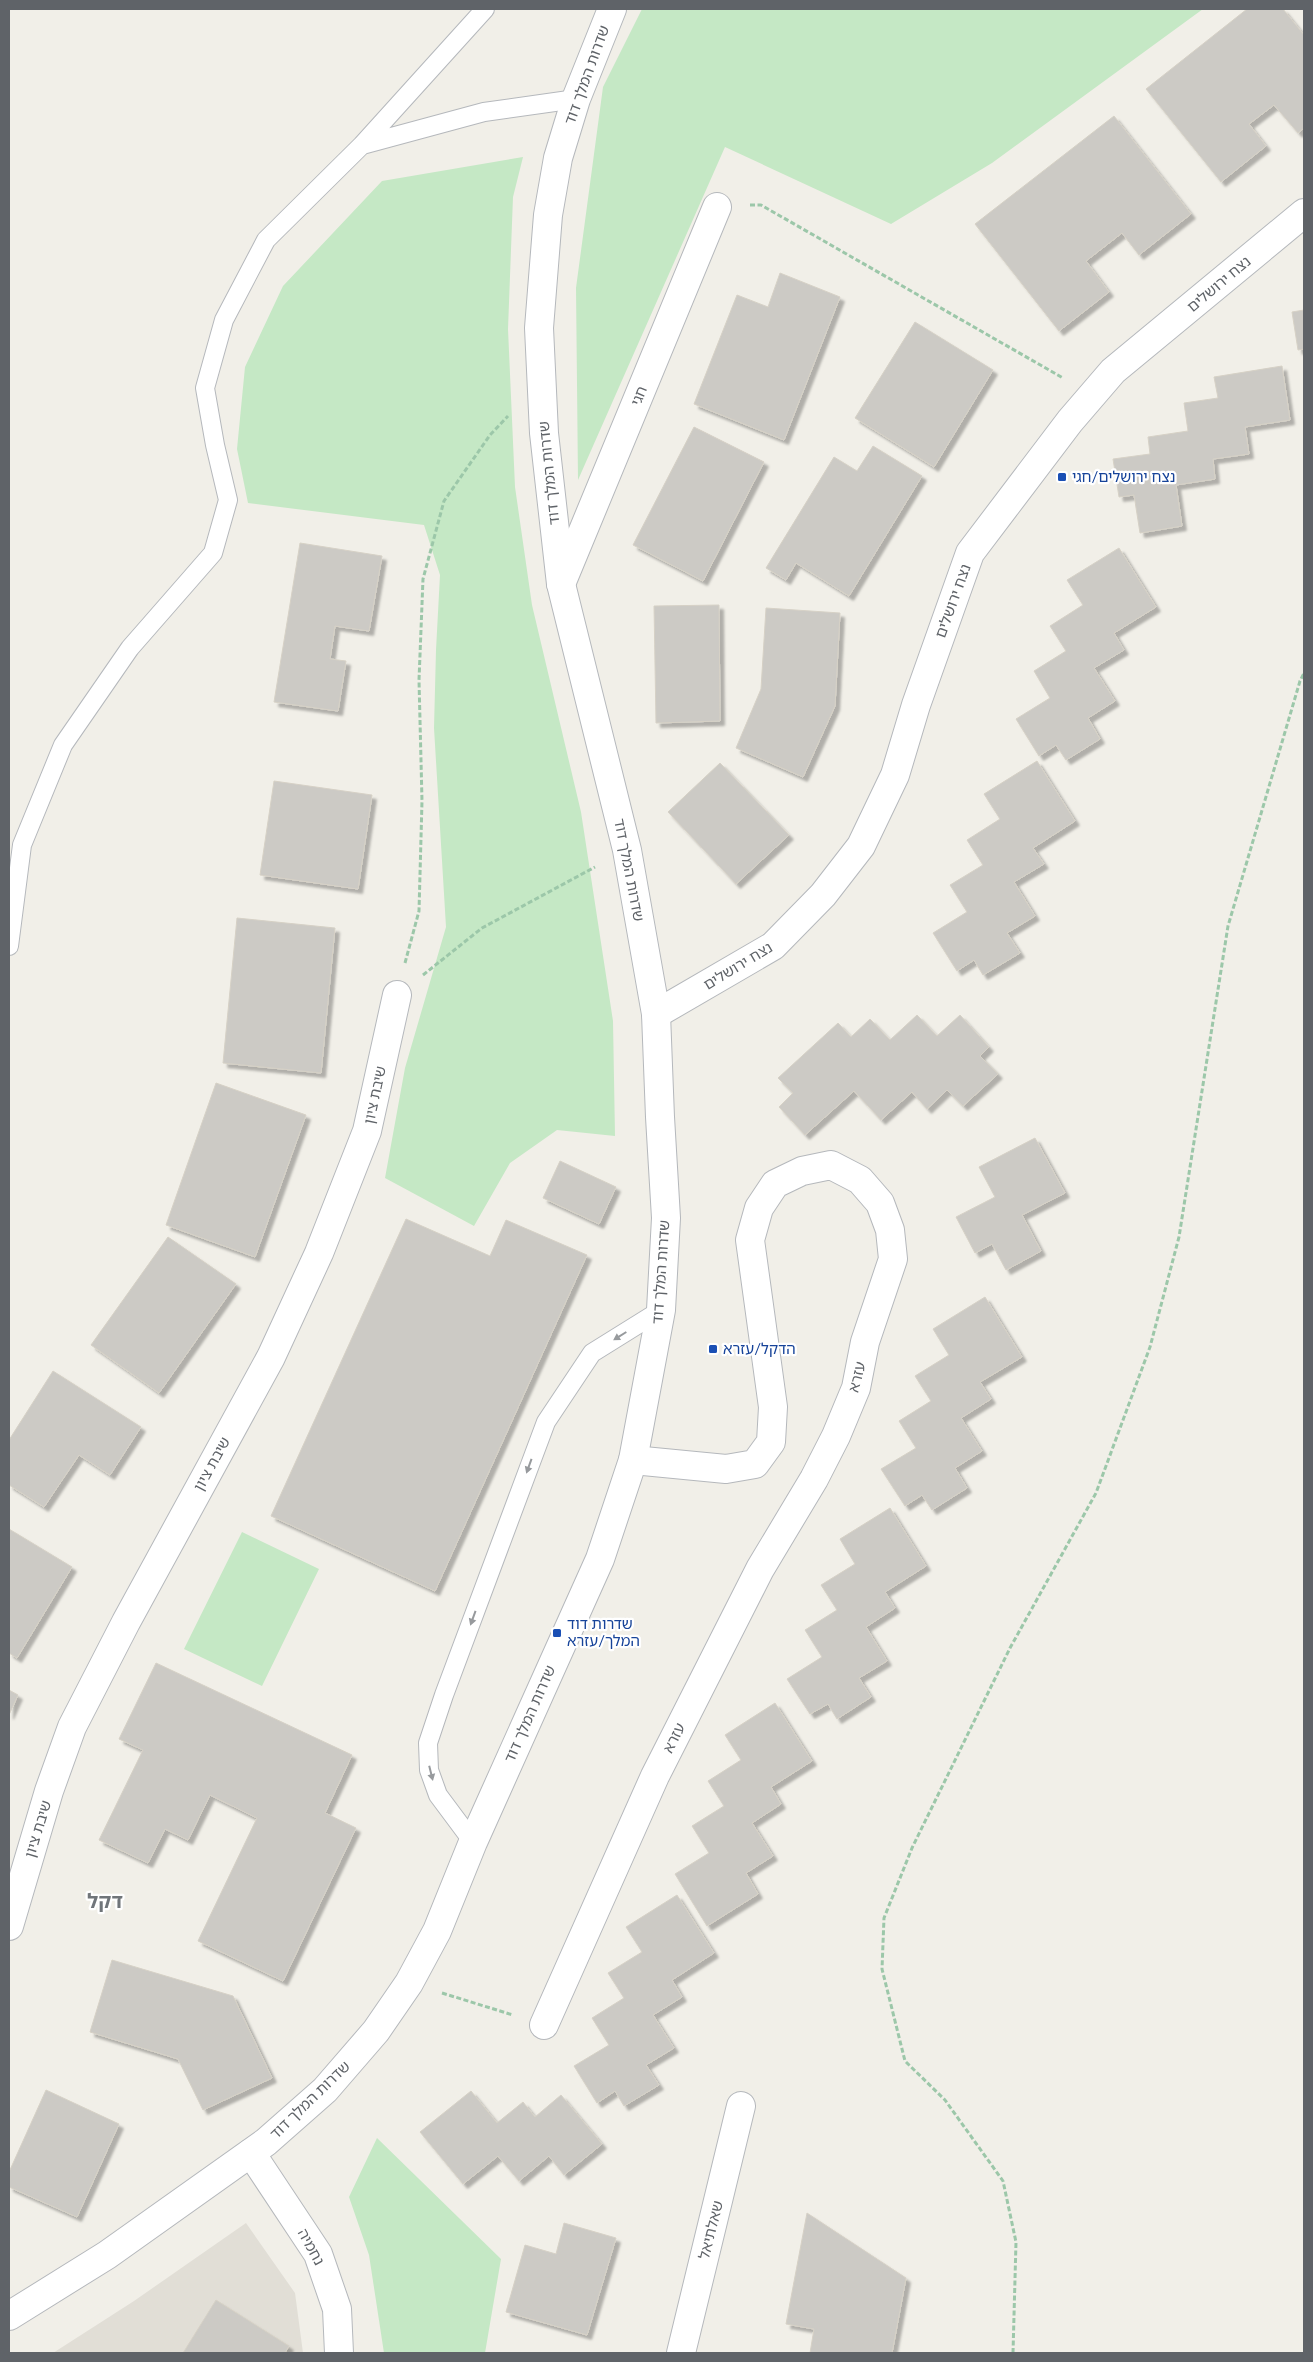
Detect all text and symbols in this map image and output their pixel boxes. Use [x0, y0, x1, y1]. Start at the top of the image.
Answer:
street label: שדרות המלך דוד [560, 22, 612, 127]
street label: נצח ירושלים [1183, 251, 1254, 315]
street label: חגי [626, 383, 650, 408]
street label: שדרות המלך דוד [534, 420, 562, 526]
place label: נצח ירושלים/חגי [1072, 467, 1176, 485]
marker: נצח ירושלים/חגי [1056, 471, 1068, 483]
street label: נצח ירושלים [930, 561, 974, 640]
street label: שדרות המלך דוד [611, 817, 649, 923]
street label: נצח ירושלים [700, 938, 775, 993]
street label: שיבת ציון [359, 1064, 389, 1126]
street label: שדרות המלך דוד [647, 1219, 673, 1325]
one-way arrow [613, 1331, 626, 1340]
place label: הדקל/עזרא [723, 1339, 796, 1357]
marker: הדקל/עזרא [707, 1343, 719, 1355]
street label: עזרא [844, 1359, 869, 1394]
street label: שיבת ציון [189, 1433, 233, 1494]
one-way arrow [525, 1459, 533, 1474]
one-way arrow [469, 1611, 477, 1626]
place label: שדרות דוד המלך/עזרא [567, 1614, 640, 1649]
marker: שדרות דוד המלך/עזרא [551, 1627, 563, 1639]
street label: שדרות המלך דוד [500, 1662, 559, 1765]
street label: עזרא [658, 1719, 688, 1756]
one-way arrow [427, 1765, 435, 1780]
street label: שיבת ציון [20, 1798, 54, 1860]
district label: דקל [87, 1888, 123, 1912]
street label: שדרות המלך דוד [265, 2057, 353, 2142]
street label: שאלתיאל [694, 2199, 726, 2261]
street label: נחמיה [295, 2225, 329, 2268]

